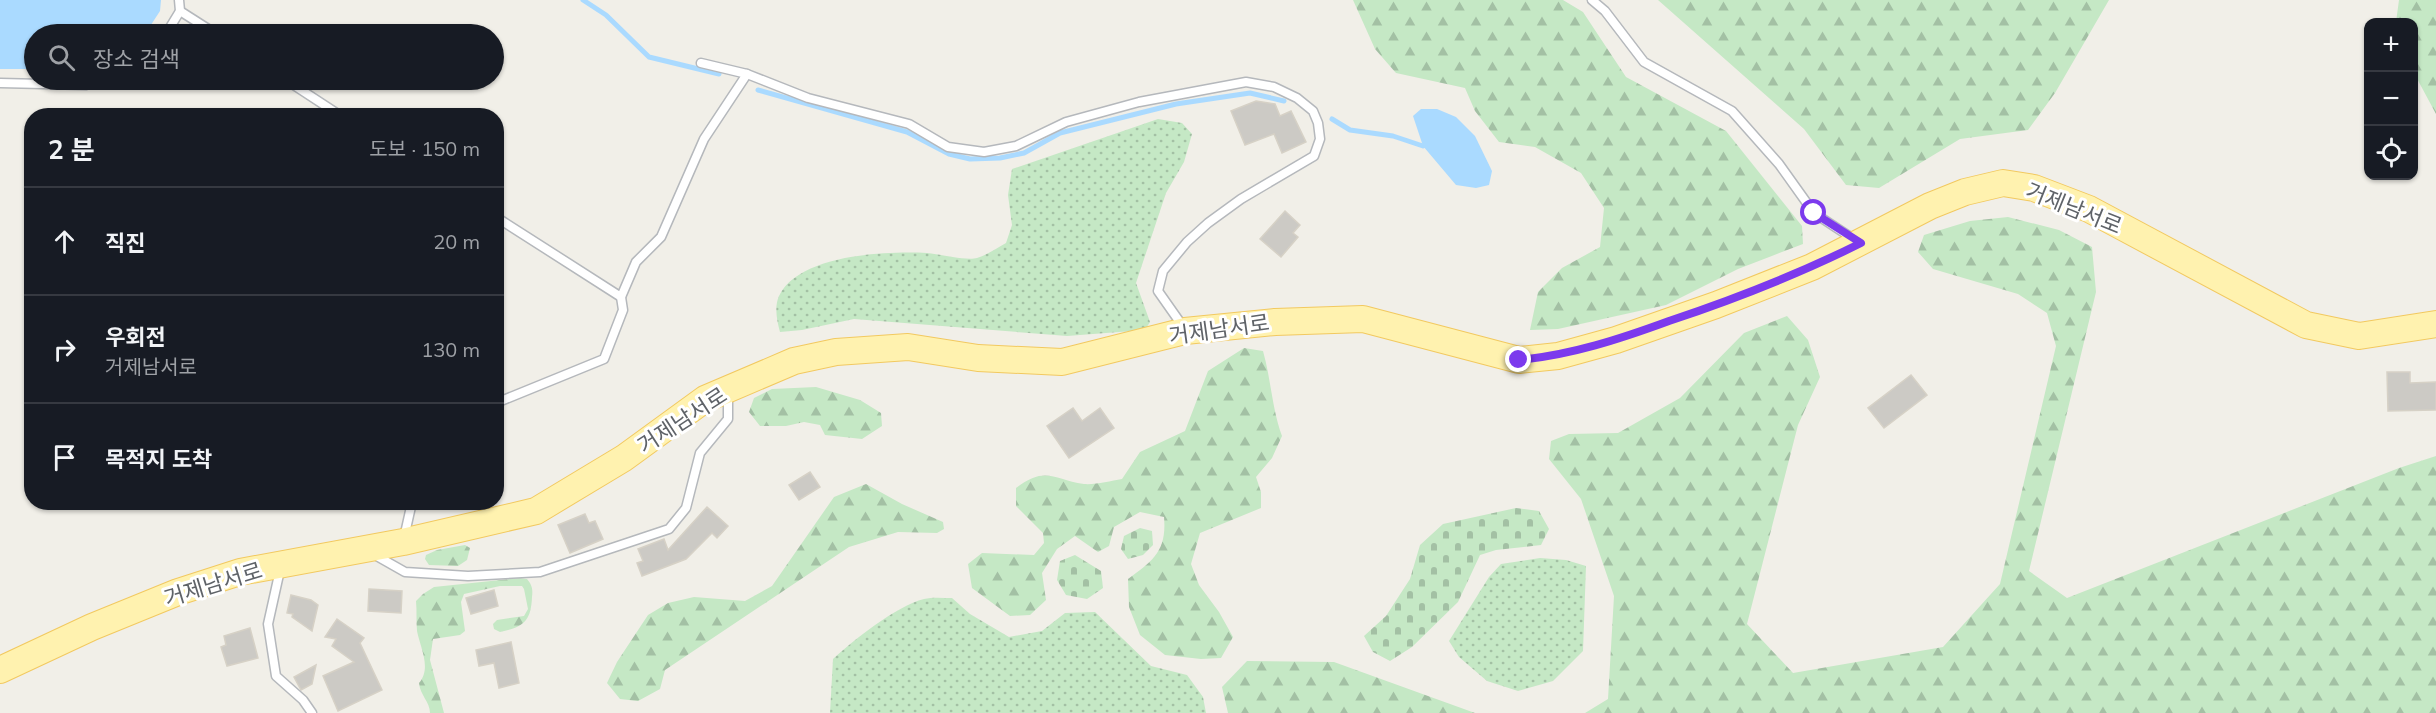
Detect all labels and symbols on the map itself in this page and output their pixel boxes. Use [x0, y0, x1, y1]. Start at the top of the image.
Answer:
street label: 거제남서로 [2022, 176, 2126, 240]
route start [1800, 199, 1826, 225]
street label: 거제남서로 [1167, 308, 1271, 350]
route end [1505, 346, 1531, 372]
street label: 거제남서로 [632, 381, 732, 459]
street label: 거제남서로 [161, 556, 265, 612]

